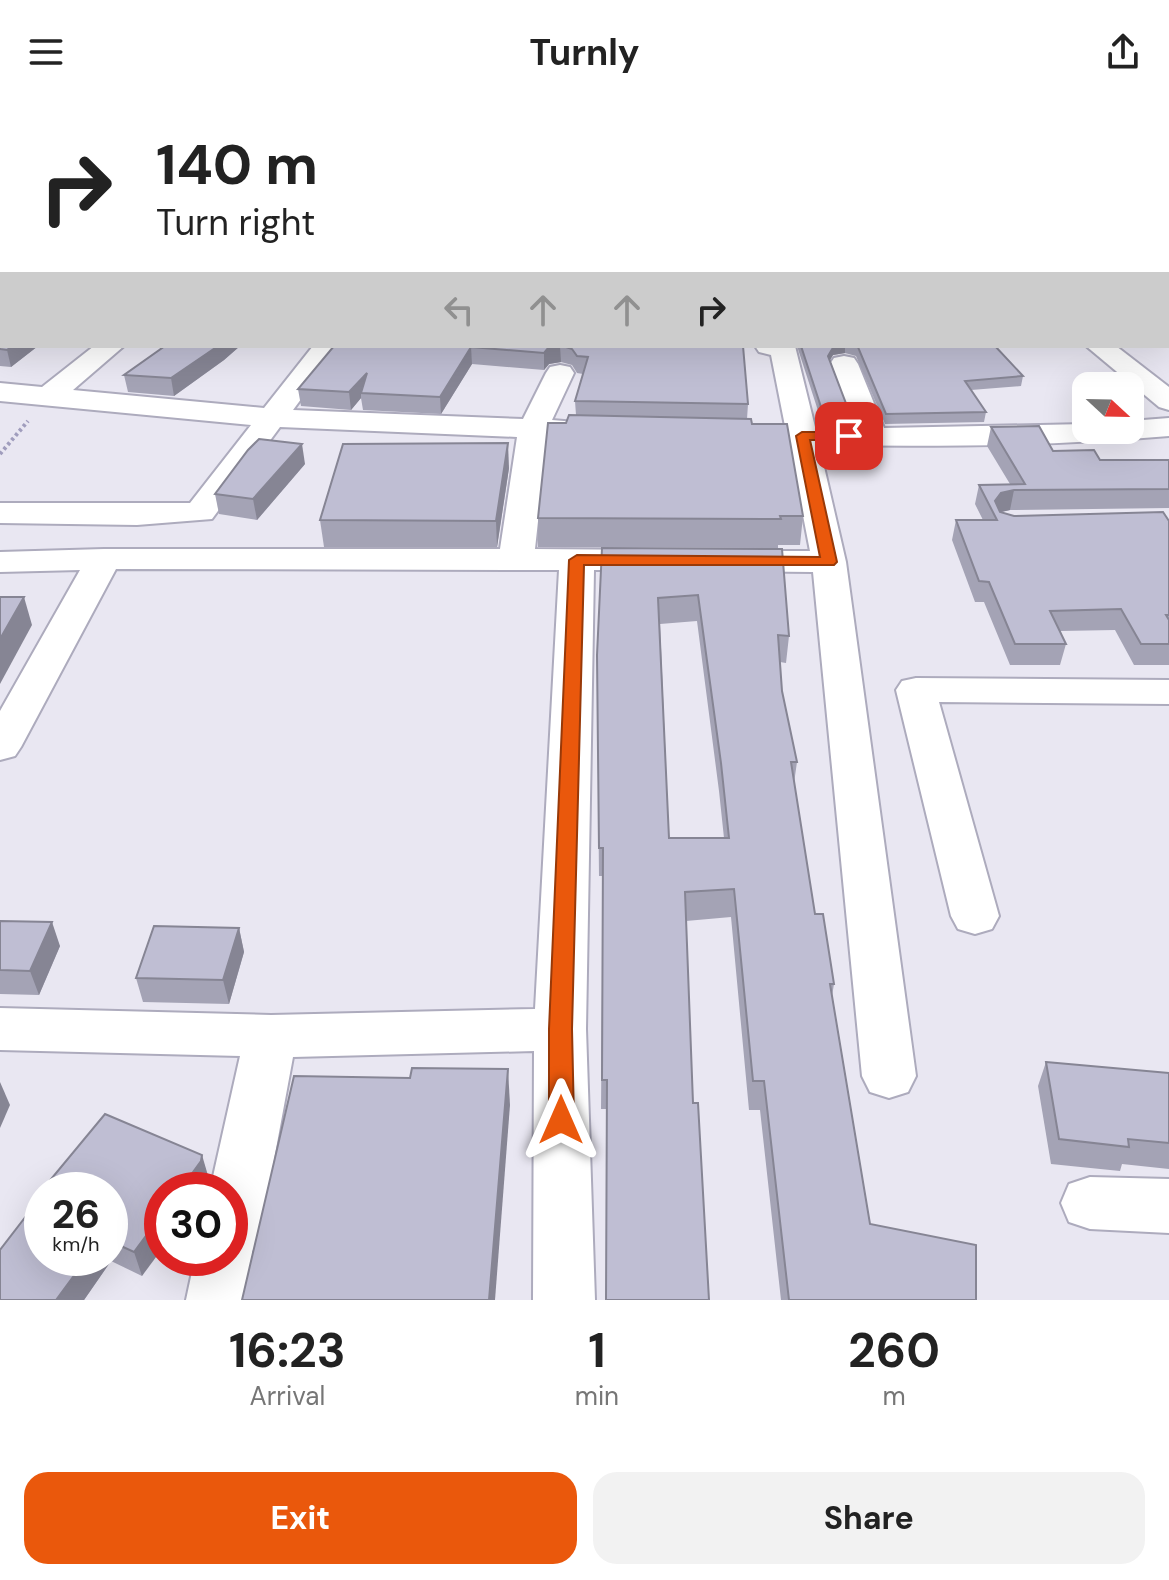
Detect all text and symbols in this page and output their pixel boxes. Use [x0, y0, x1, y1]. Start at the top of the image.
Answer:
text: Turnly [529, 29, 640, 76]
icon: menu [24, 30, 68, 74]
icon: share [1101, 30, 1145, 74]
text: 140 m [156, 128, 318, 201]
icon: right [24, 136, 128, 240]
text: Turn right [156, 199, 315, 246]
icon: left [437, 288, 481, 332]
icon: ahead [521, 288, 565, 332]
icon: ahead [605, 288, 649, 332]
icon: right [689, 288, 733, 332]
north arrow [1072, 372, 1144, 444]
map controls [1072, 372, 1144, 444]
pin [815, 402, 883, 470]
icon: arrive [827, 414, 871, 458]
position arrow [519, 1078, 603, 1162]
speed limit sign: 30 [144, 1172, 248, 1276]
text: 26 [52, 1188, 100, 1240]
text: km/h [52, 1231, 100, 1257]
text: 16:23 [229, 1319, 346, 1382]
text: 1 [588, 1319, 606, 1382]
text: 260 [848, 1319, 940, 1382]
text: Arrival [249, 1379, 325, 1413]
text: min [575, 1379, 619, 1413]
text: m [882, 1379, 906, 1413]
button: Exit [24, 1472, 577, 1564]
button: Share [593, 1472, 1145, 1564]

